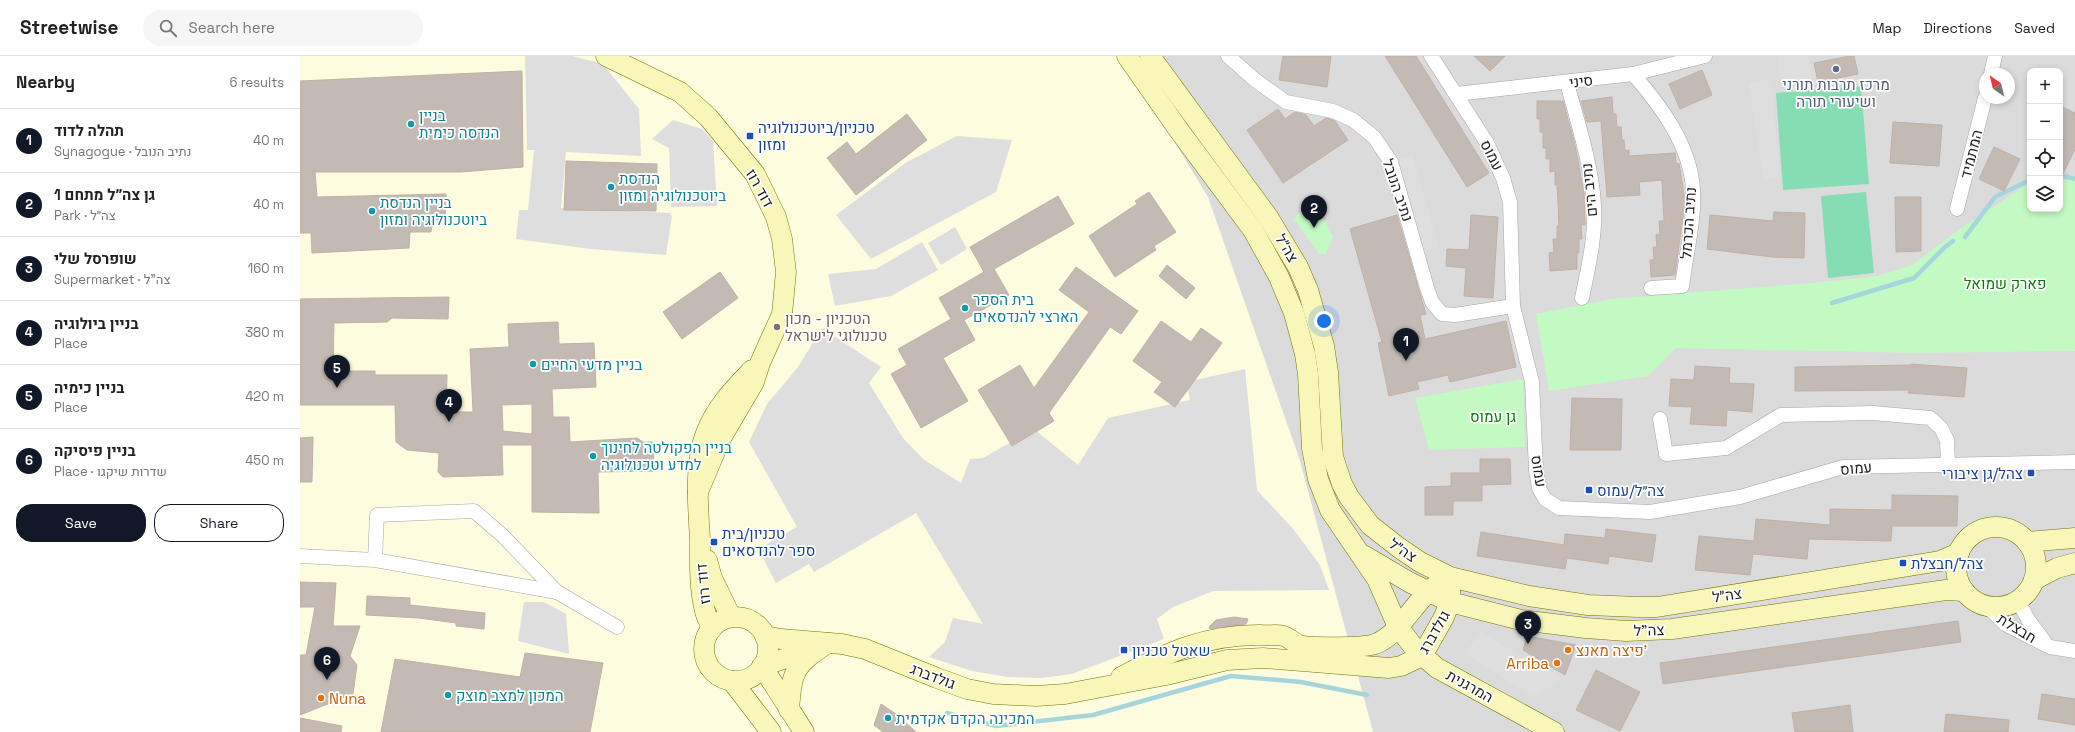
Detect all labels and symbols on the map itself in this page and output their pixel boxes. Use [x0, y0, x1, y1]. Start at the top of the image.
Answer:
marker: מרכז תרבות תורני ושיעורי תורה [1831, 64, 1841, 74]
north arrow [1979, 68, 2015, 104]
street label: סיני [1568, 70, 1594, 92]
place label: מרכז תרבות תורני ושיעורי תורה [1782, 75, 1890, 111]
place label: בניין הנדסה כימית [419, 106, 499, 142]
place label: טכניון/ביוטכנולוגיה ומזון [758, 118, 875, 154]
marker: בניין הנדסה כימית [406, 119, 416, 129]
street label: המתמיד [1956, 128, 1986, 180]
marker: טכניון/ביוטכנולוגיה ומזון [745, 131, 755, 141]
street label: עמוס [1476, 136, 1508, 174]
street label: נתיב הנובל [1378, 156, 1418, 224]
street label: נתיב הים [1577, 162, 1601, 218]
street label: דוד רוז [742, 165, 778, 211]
place label: הנדסת ביוטכנולוגיה ומזון [619, 169, 726, 205]
marker: הנדסת ביוטכנולוגיה ומזון [606, 182, 616, 192]
street label: נתיב הכרמל [1676, 186, 1700, 260]
place label: בניין הנדסת ביוטכנולוגיה ומזון [380, 193, 487, 229]
pin: 2 [1301, 195, 1327, 228]
marker: בניין הנדסת ביוטכנולוגיה ומזון [367, 206, 377, 216]
street label: צה״ל [1271, 230, 1303, 266]
park label: פארק שמואל [1964, 274, 2046, 293]
place label: בית הספר הארצי להנדסאים [973, 290, 1078, 326]
marker: בית הספר הארצי להנדסאים [960, 303, 970, 313]
place label: הטכניון - מכון טכנולוגי לישראל [785, 309, 887, 345]
your location [1314, 311, 1334, 331]
marker: הטכניון - מכון טכנולוגי לישראל [772, 322, 782, 332]
pin: 1 [1393, 328, 1419, 361]
pin: 5 [324, 355, 350, 388]
place label: בניין מדעי החיים [541, 355, 643, 374]
marker: בניין מדעי החיים [528, 359, 538, 369]
pin: 4 [436, 389, 462, 422]
park label: גן עמוס [1470, 407, 1516, 426]
place label: בניין הפקולטה לחינוך למדע וטכנולוגיה [601, 438, 732, 474]
marker: בניין הפקולטה לחינוך למדע וטכנולוגיה [588, 451, 598, 461]
street label: עמוס [1527, 454, 1551, 488]
street label: עמוס [1839, 457, 1873, 479]
place label: צהל/גן ציבורי [1942, 464, 2023, 483]
marker: צהל/גן ציבורי [2026, 468, 2036, 478]
place label: צה״ל/עמוס [1597, 481, 1664, 500]
marker: צה״ל/עמוס [1584, 485, 1594, 495]
place label: טכניון/בית ספר להנדסאים [722, 524, 815, 560]
street label: צה״ל [1385, 534, 1421, 566]
marker: טכניון/בית ספר להנדסאים [709, 537, 719, 547]
place label: צהל/חבצלת [1911, 554, 1984, 573]
marker: צהל/חבצלת [1898, 558, 1908, 568]
street label: דוד רוז [691, 562, 715, 605]
street label: צה״ל [1711, 583, 1743, 607]
street label: גולדברג [1414, 607, 1454, 657]
street label: חבצלת [1994, 609, 2040, 647]
pin: 3 [1515, 611, 1541, 644]
street label: צה"ל [1633, 620, 1665, 640]
place label: שאטל טכניון [1132, 641, 1210, 660]
place label: פיצה מאנצ' [1576, 641, 1647, 660]
marker: שאטל טכניון [1119, 645, 1129, 655]
marker: פיצה מאנצ' [1563, 645, 1573, 655]
pin: 6 [314, 647, 340, 680]
place label: Arriba [1506, 654, 1549, 673]
marker: Arriba [1552, 658, 1562, 668]
street label: גולדברג [908, 659, 958, 693]
street label: המרגנית [1443, 665, 1497, 707]
place label: המכון למצב מוצק [456, 686, 564, 705]
place label: Nuna [329, 689, 366, 708]
marker: המכון למצב מוצק [443, 690, 453, 700]
marker: Nuna [316, 693, 326, 703]
place label: המכינה הקדם אקדמית [896, 709, 1035, 728]
marker: המכינה הקדם אקדמית [883, 713, 893, 723]

